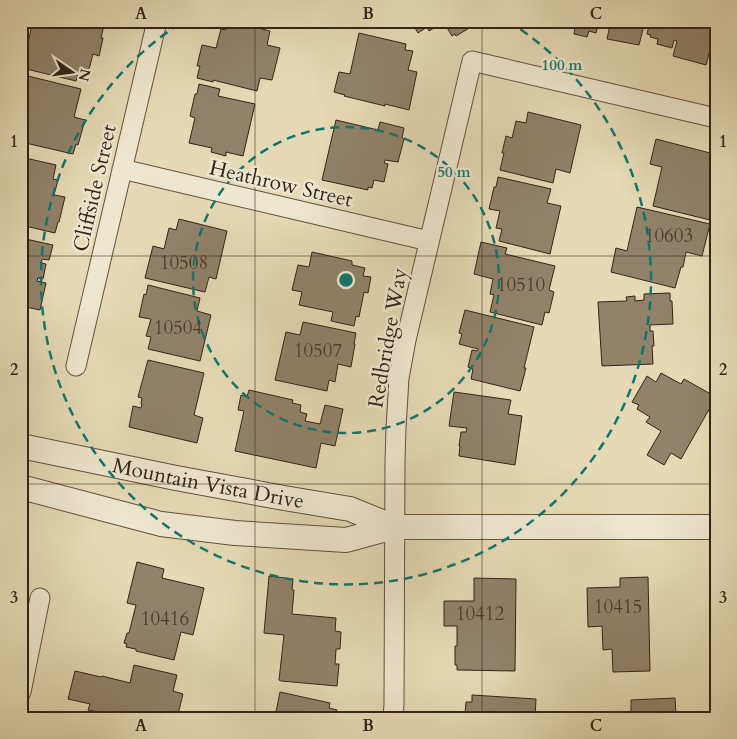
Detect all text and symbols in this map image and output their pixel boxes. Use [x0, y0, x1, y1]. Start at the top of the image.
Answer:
text: A [135, 3, 147, 25]
text: B [362, 3, 374, 25]
text: C [590, 3, 602, 25]
north arrow [48, 48, 98, 98]
text: 100 m [542, 55, 583, 75]
text: N [74, 67, 95, 83]
street label: Cliffside Street [66, 121, 124, 254]
text: 1 [10, 131, 18, 153]
text: 1 [719, 131, 727, 153]
street label: Heathrow Street [206, 153, 356, 215]
text: 50 m [437, 162, 471, 182]
house number: 10603 [645, 223, 693, 249]
house number: 10508 [160, 250, 208, 276]
street label: Redbridge Way [361, 266, 415, 410]
centre of rings [337, 271, 355, 289]
house number: 10510 [497, 272, 546, 298]
house number: 10504 [154, 315, 203, 341]
house number: 10507 [294, 338, 343, 364]
text: 2 [10, 359, 18, 381]
text: 2 [719, 359, 727, 381]
street label: Mountain Vista Drive [110, 451, 306, 516]
text: 3 [10, 587, 18, 609]
text: 3 [719, 587, 727, 609]
house number: 10415 [594, 594, 642, 620]
house number: 10412 [456, 601, 505, 627]
house number: 10416 [141, 606, 189, 632]
text: A [135, 715, 147, 737]
text: B [362, 715, 374, 737]
text: C [590, 715, 602, 737]

